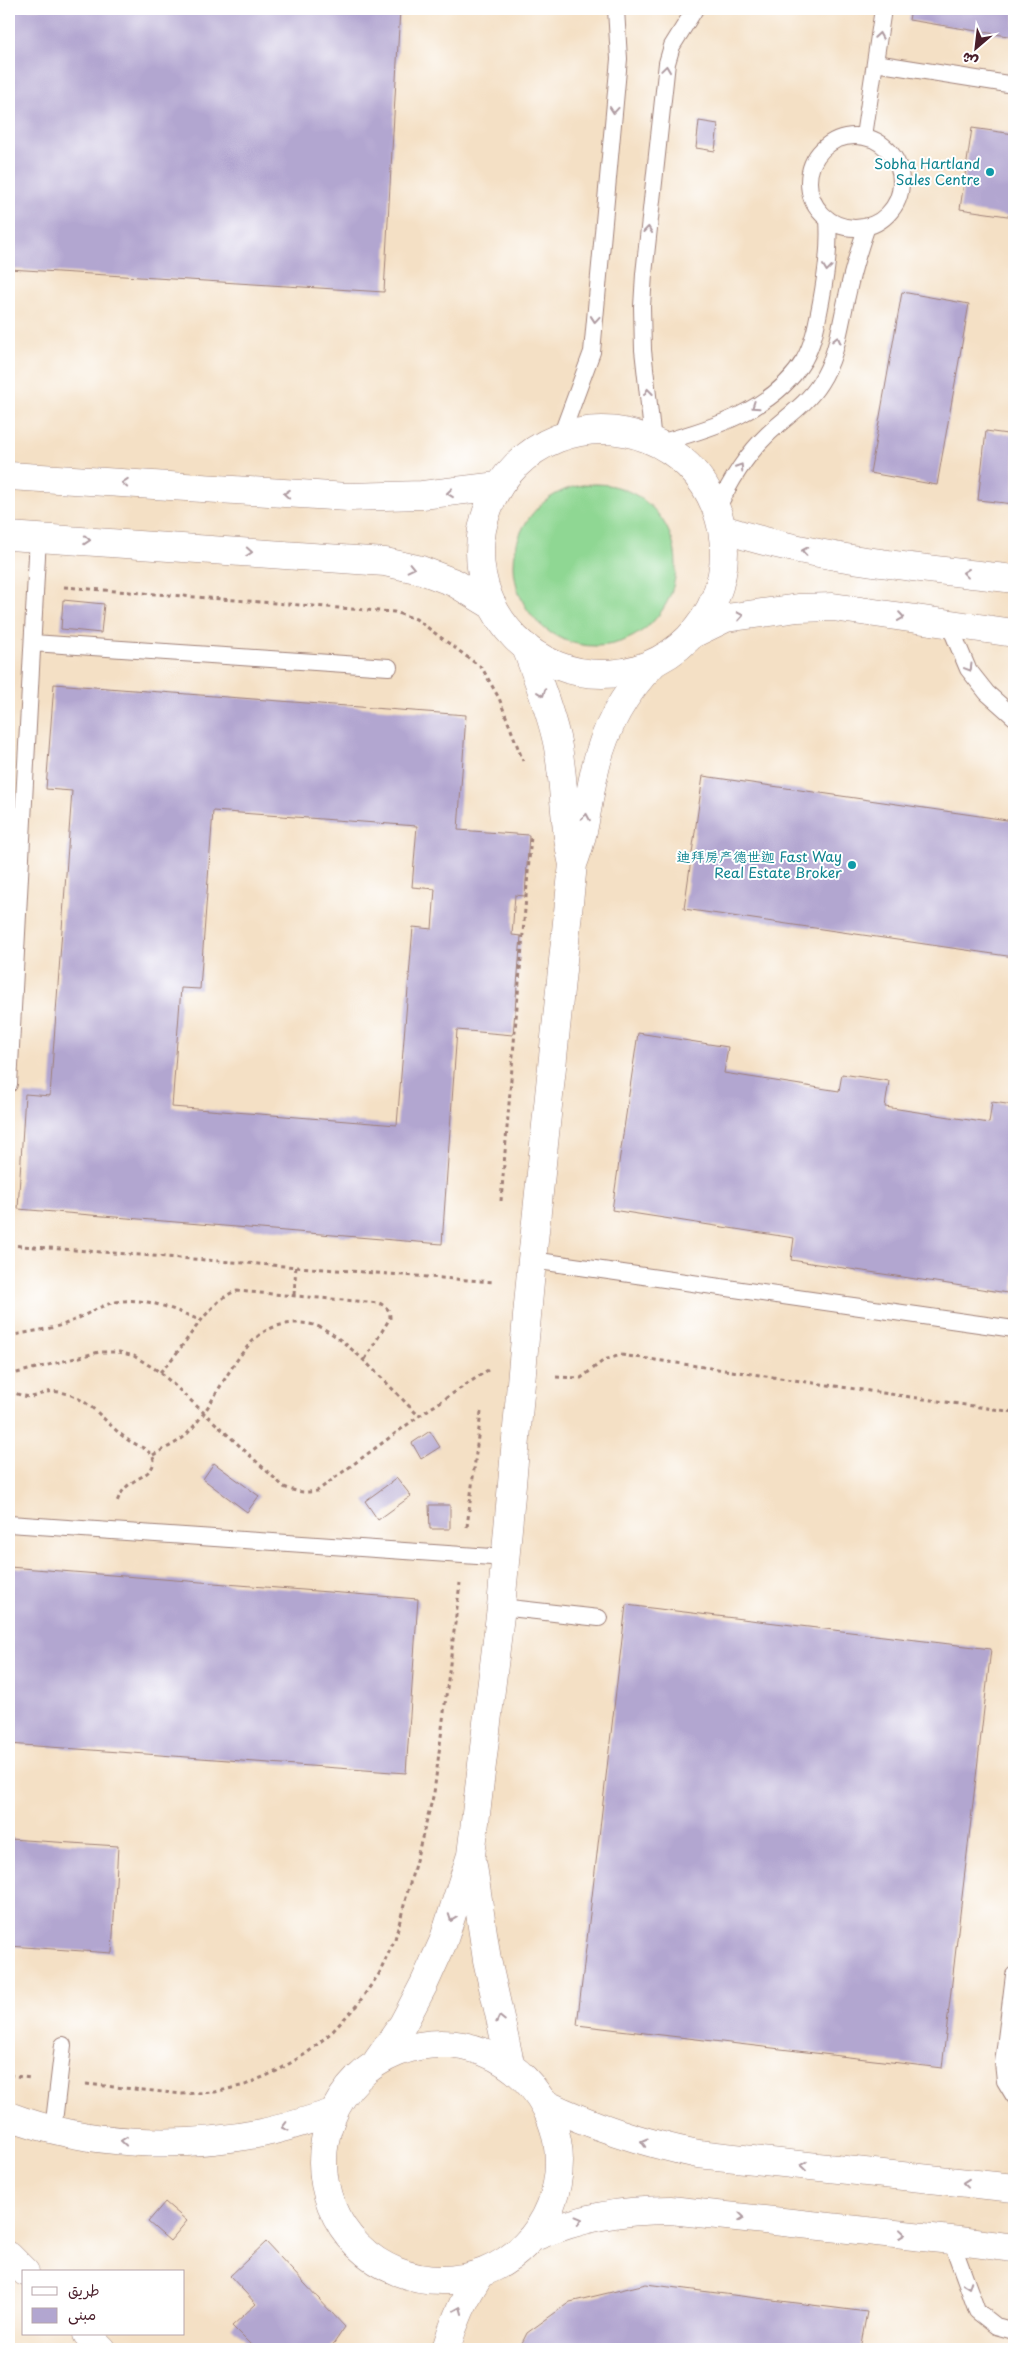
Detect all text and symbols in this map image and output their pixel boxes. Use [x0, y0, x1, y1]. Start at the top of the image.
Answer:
north arrow [950, 22, 1000, 72]
one-way arrow [873, 32, 884, 40]
text: ش [958, 47, 981, 73]
one-way arrow [661, 65, 671, 73]
one-way arrow [609, 106, 620, 114]
place label: Sobha Hartland Sales Centre [874, 153, 980, 190]
marker: Sobha Hartland Sales Centre [984, 166, 996, 178]
one-way arrow [642, 226, 653, 234]
one-way arrow [822, 264, 833, 272]
one-way arrow [590, 316, 601, 324]
one-way arrow [832, 337, 842, 345]
one-way arrow [643, 388, 654, 396]
one-way arrow [752, 399, 761, 409]
one-way arrow [734, 463, 743, 473]
one-way arrow [121, 478, 129, 489]
one-way arrow [445, 487, 453, 498]
one-way arrow [283, 488, 291, 499]
one-way arrow [83, 535, 91, 546]
one-way arrow [245, 546, 253, 557]
one-way arrow [800, 547, 809, 557]
one-way arrow [406, 562, 415, 572]
one-way arrow [962, 568, 970, 579]
one-way arrow [736, 611, 744, 621]
one-way arrow [898, 611, 906, 622]
one-way arrow [962, 663, 972, 672]
one-way arrow [536, 688, 546, 697]
one-way arrow [581, 813, 591, 821]
place label: 迪拜房产德世迦 Fast Way Real Estate Broker [677, 846, 842, 883]
marker: 迪拜房产德世迦 Fast Way Real Estate Broker [846, 859, 858, 871]
one-way arrow [448, 1913, 458, 1922]
one-way arrow [496, 2015, 506, 2023]
one-way arrow [281, 2121, 290, 2132]
one-way arrow [120, 2135, 128, 2146]
one-way arrow [640, 2137, 648, 2147]
one-way arrow [800, 2161, 808, 2172]
one-way arrow [961, 2178, 969, 2189]
one-way arrow [737, 2212, 745, 2223]
one-way arrow [575, 2216, 583, 2226]
one-way arrow [898, 2229, 906, 2240]
legend [22, 2270, 185, 2336]
text: طريق [68, 2278, 100, 2301]
one-way arrow [962, 2281, 972, 2289]
text: مبنى [68, 2302, 96, 2325]
one-way arrow [453, 2306, 464, 2315]

